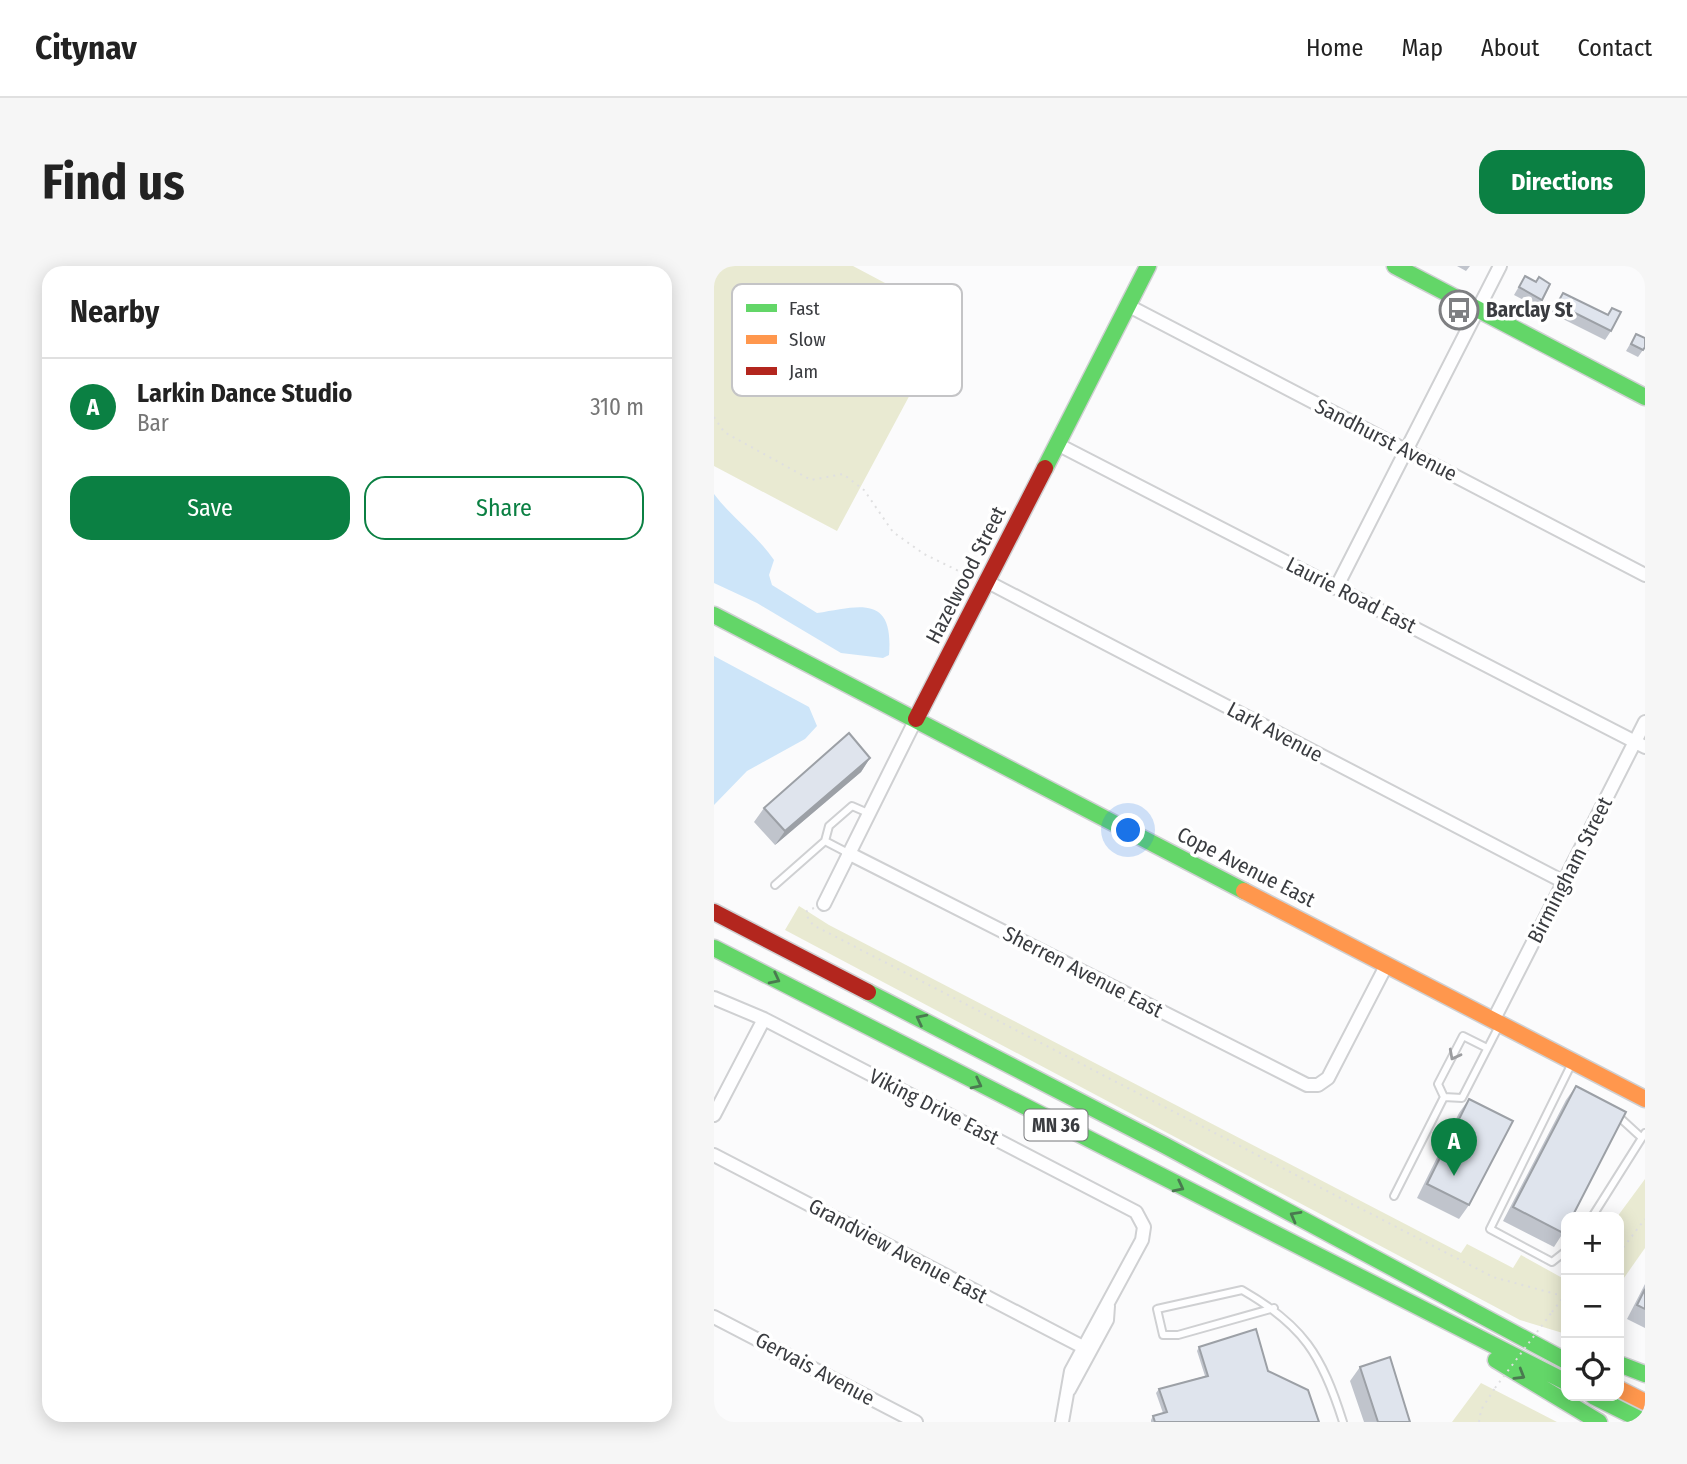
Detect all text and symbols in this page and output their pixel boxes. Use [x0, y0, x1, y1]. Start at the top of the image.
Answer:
text: Citynav [35, 28, 137, 68]
text: Home [1306, 34, 1363, 62]
text: Map [1401, 34, 1443, 62]
text: About [1481, 34, 1539, 62]
text: Contact [1577, 34, 1652, 62]
button: Directions [1479, 150, 1645, 214]
text: Find us [42, 153, 185, 212]
legend [732, 284, 962, 396]
bus stop icon: Barclay St [1438, 289, 1480, 331]
text: Nearby [70, 294, 159, 330]
text: Fast [789, 297, 820, 320]
place label: Barclay St [1486, 297, 1573, 323]
text: Slow [789, 328, 826, 351]
text: Jam [789, 360, 818, 383]
text: Larkin Dance Studio [137, 378, 353, 409]
text: A [87, 393, 99, 421]
text: 310 m [590, 393, 644, 421]
street label: Sandhurst Avenue [1311, 393, 1461, 487]
text: Bar [137, 409, 169, 437]
button: Save [70, 476, 350, 540]
button: Share [364, 476, 644, 540]
street label: Hazelwood Street [920, 502, 1012, 648]
street label: Laurie Road East [1282, 551, 1420, 639]
street label: Lark Avenue [1223, 696, 1327, 768]
street label: Birmingham Street [1522, 792, 1618, 947]
your location [1111, 813, 1145, 847]
street label: Cope Avenue East [1173, 821, 1319, 913]
street label: Sherren Avenue East [999, 920, 1167, 1024]
one-way arrow [768, 971, 780, 984]
one-way arrow [916, 1013, 928, 1027]
one-way arrow [1448, 1048, 1462, 1060]
street label: Viking Drive East [865, 1063, 1003, 1151]
one-way arrow [970, 1075, 982, 1089]
road number: MN 36 [1024, 1110, 1088, 1140]
pin: A [1431, 1118, 1477, 1176]
one-way arrow [1172, 1179, 1184, 1193]
street label: Grandview Avenue East [804, 1193, 992, 1309]
one-way arrow [1290, 1211, 1303, 1224]
map controls [1561, 1212, 1624, 1401]
button: + [1561, 1212, 1624, 1275]
button: − [1561, 1275, 1624, 1338]
street label: Gervais Avenue [751, 1327, 879, 1411]
button: locate [1561, 1338, 1624, 1401]
one-way arrow [1513, 1366, 1526, 1379]

